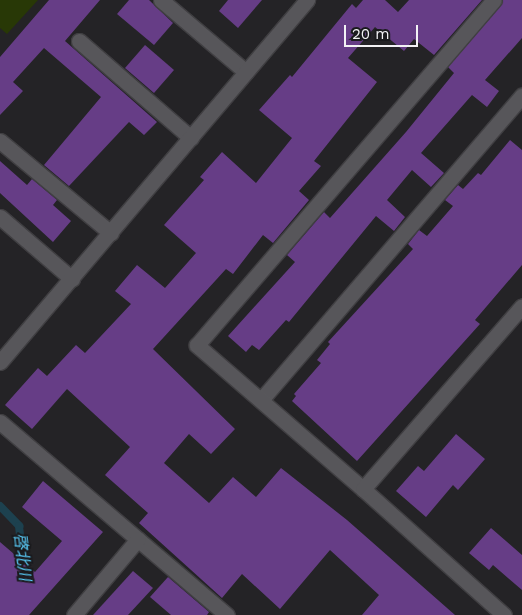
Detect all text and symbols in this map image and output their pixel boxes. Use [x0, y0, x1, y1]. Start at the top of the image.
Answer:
scale bar [347, 15, 421, 47]
text: 20 m [352, 25, 390, 43]
water label: 啓北川 [10, 532, 34, 582]

